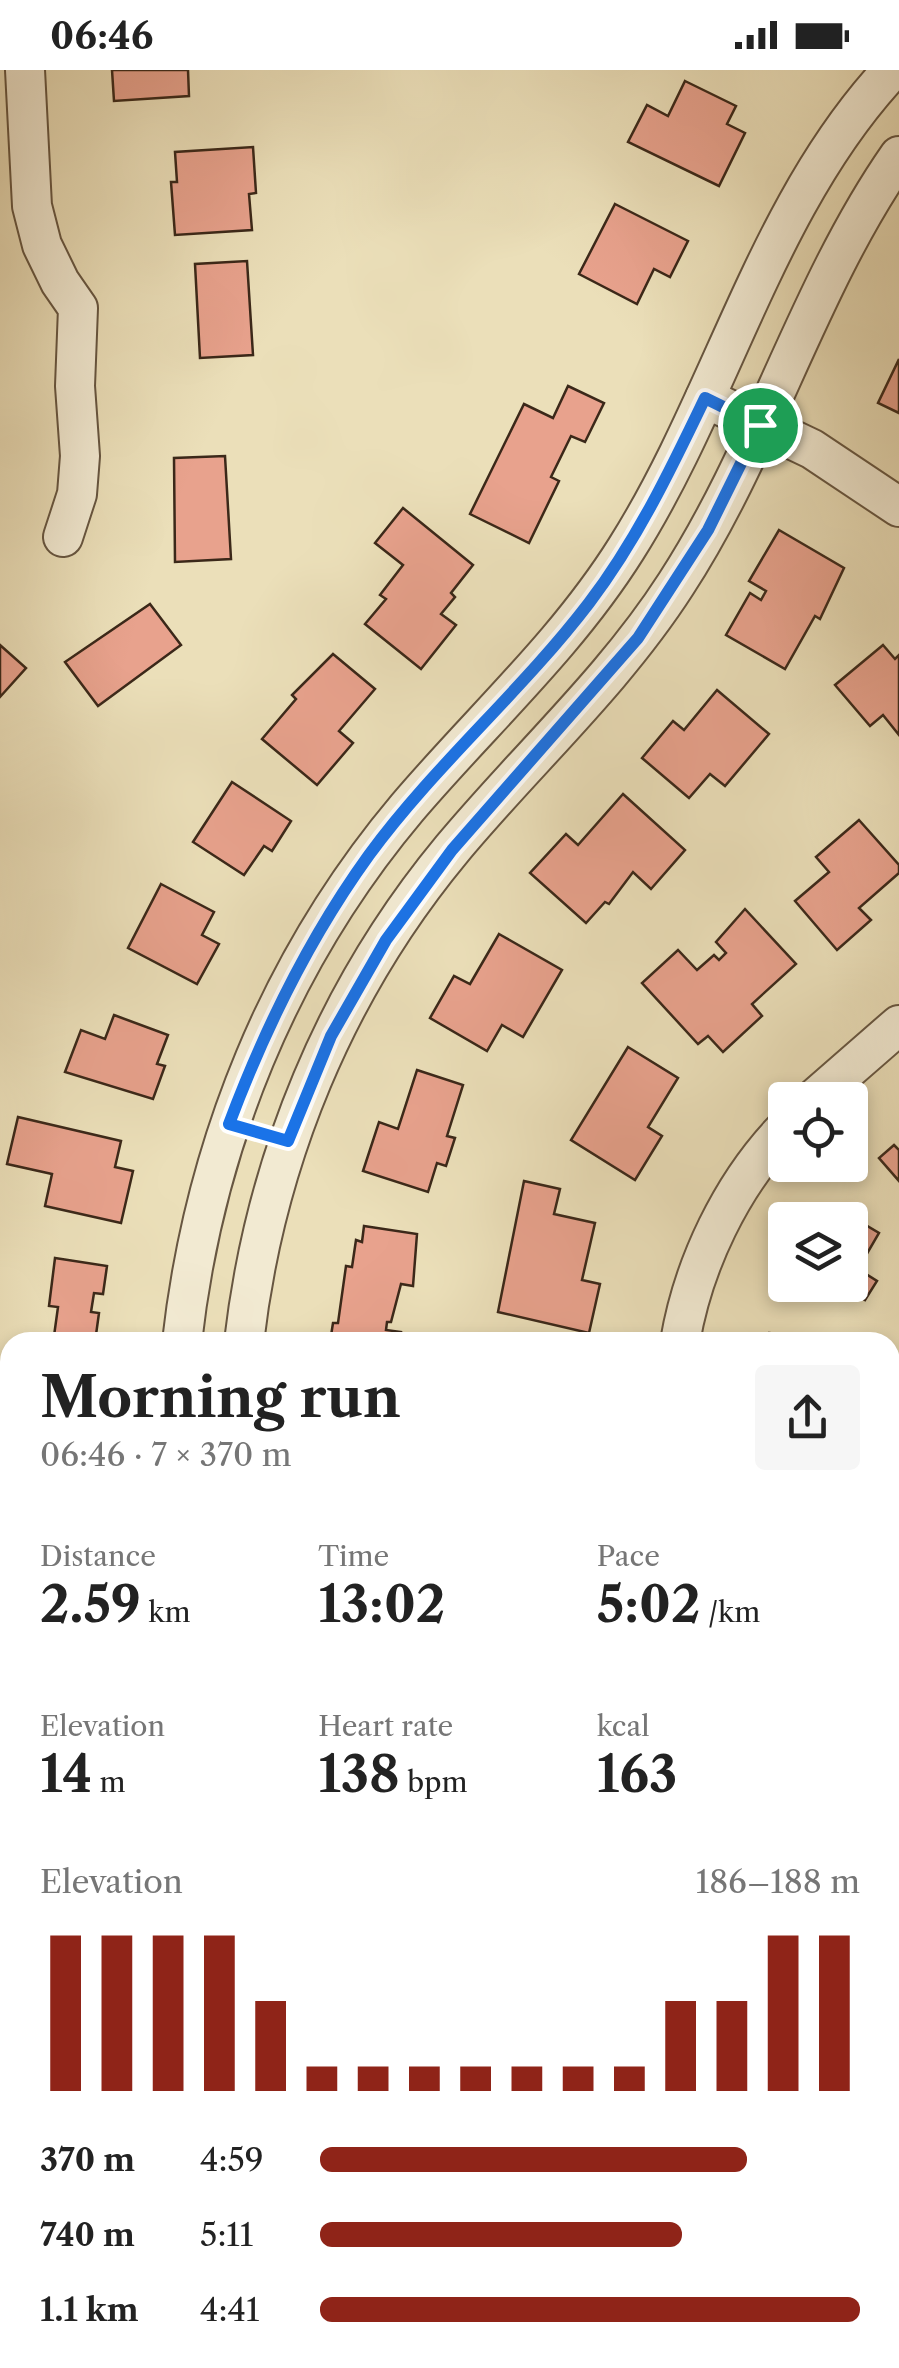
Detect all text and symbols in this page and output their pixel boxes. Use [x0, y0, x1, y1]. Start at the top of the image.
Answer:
text: 06:46 [50, 12, 153, 59]
pin [718, 383, 803, 468]
icon: arrive [733, 398, 788, 453]
map controls [768, 1082, 868, 1302]
button: locate [768, 1082, 868, 1182]
button: layers [768, 1202, 868, 1302]
text: Morning run [40, 1364, 401, 1431]
button: share [755, 1365, 860, 1470]
text: 06:46 · 7 × 370 m [40, 1435, 292, 1474]
text: Distance [40, 1539, 156, 1573]
text: Time [318, 1539, 389, 1573]
text: Pace [597, 1539, 660, 1573]
text: 2.59 [40, 1573, 141, 1635]
text: 13:02 [318, 1573, 445, 1635]
text: 5:02 [597, 1573, 700, 1635]
text: km [141, 1595, 191, 1629]
text: /km [700, 1595, 760, 1629]
text: Elevation [40, 1709, 165, 1743]
text: Heart rate [318, 1709, 453, 1743]
text: kcal [597, 1709, 650, 1743]
text: 14 [40, 1743, 92, 1805]
text: 138 [318, 1743, 400, 1805]
text: 163 [597, 1743, 677, 1805]
text: m [92, 1765, 126, 1799]
text: bpm [400, 1765, 468, 1799]
text: Elevation [40, 1862, 183, 1901]
text: 186–188 m [696, 1862, 860, 1901]
text: 370 m [40, 2140, 135, 2179]
text: 4:59 [200, 2140, 264, 2179]
text: 740 m [40, 2215, 135, 2254]
text: 5:11 [200, 2215, 253, 2254]
text: 1.1 km [40, 2290, 139, 2329]
text: 4:41 [200, 2290, 259, 2329]

